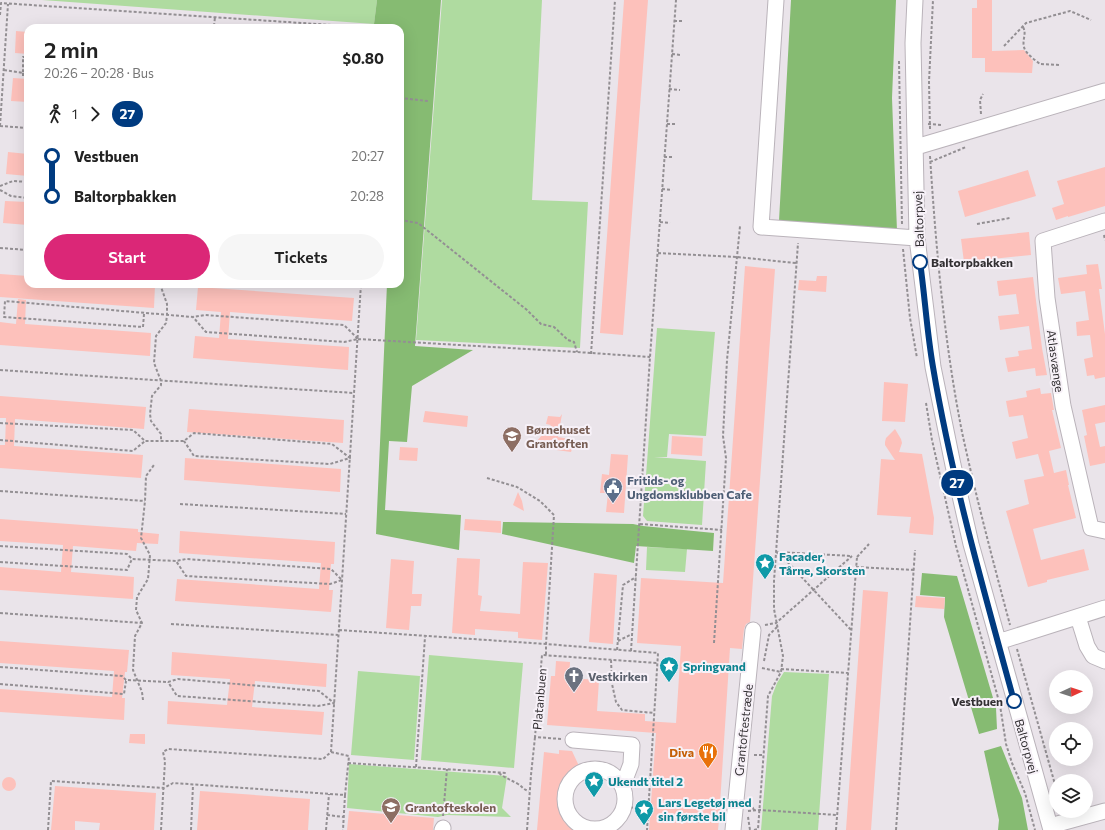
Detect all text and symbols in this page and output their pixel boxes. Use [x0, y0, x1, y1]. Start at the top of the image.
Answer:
text: 2 min [44, 36, 98, 63]
text: $0.80 [343, 49, 384, 67]
text: 20:26 – 20:28 · Bus [44, 65, 154, 81]
icon: walk [44, 103, 66, 125]
icon: forward [84, 103, 106, 125]
text: 27 [120, 105, 135, 122]
text: 1 [72, 106, 78, 122]
text: Vestbuen [74, 147, 139, 165]
text: 20:27 [351, 148, 384, 164]
text: Baltorpbakken [74, 187, 176, 205]
text: 20:28 [350, 188, 384, 204]
street label: Baltorpvej [910, 191, 926, 247]
button: Start [44, 234, 210, 280]
button: Tickets [218, 234, 384, 280]
marker: Baltorpbakken [912, 254, 928, 270]
place label: Baltorpbakken [931, 255, 1013, 269]
street label: Atlasvænge [1045, 329, 1067, 393]
place label: Børnehuset Grantoften [526, 422, 590, 450]
school or university icon: Børnehuset Grantoften [501, 425, 523, 453]
line badge: 27 [939, 470, 975, 496]
place label: Fritids- og Ungdomsklubben Cafe [627, 473, 752, 501]
text: 27 [949, 474, 965, 491]
public building icon: Fritids- og Ungdomsklubben Cafe [602, 476, 624, 504]
place label: Facader, Tårne, Skorsten [779, 549, 865, 577]
place icon: Facader, Tårne, Skorsten [754, 552, 776, 580]
place icon: Springvand [658, 655, 680, 683]
place label: Springvand [683, 659, 746, 673]
church icon: Vestkirken [563, 665, 585, 693]
street label: Platanbuen [529, 668, 549, 730]
place label: Vestkirken [588, 669, 648, 683]
north arrow [1049, 670, 1093, 714]
map controls [1049, 670, 1093, 818]
street label: Grantoftestræde [731, 683, 755, 777]
marker: Vestbuen [1006, 693, 1022, 709]
place label: Vestbuen [951, 694, 1003, 708]
street label: Baltorpvej [1013, 717, 1041, 775]
button: locate [1049, 722, 1093, 766]
restaurant icon: Diva [697, 741, 719, 769]
place label: Diva [669, 745, 694, 759]
place icon: Ukendt titel 2 [583, 770, 605, 798]
place label: Ukendt titel 2 [608, 774, 683, 788]
button: layers [1049, 774, 1093, 818]
place label: Lars Legetøj med sin første bil [658, 795, 752, 823]
school or university icon: Grantofteskolen [380, 796, 402, 824]
place icon: Lars Legetøj med sin første bil [633, 798, 655, 826]
place label: Grantofteskolen [405, 800, 496, 814]

